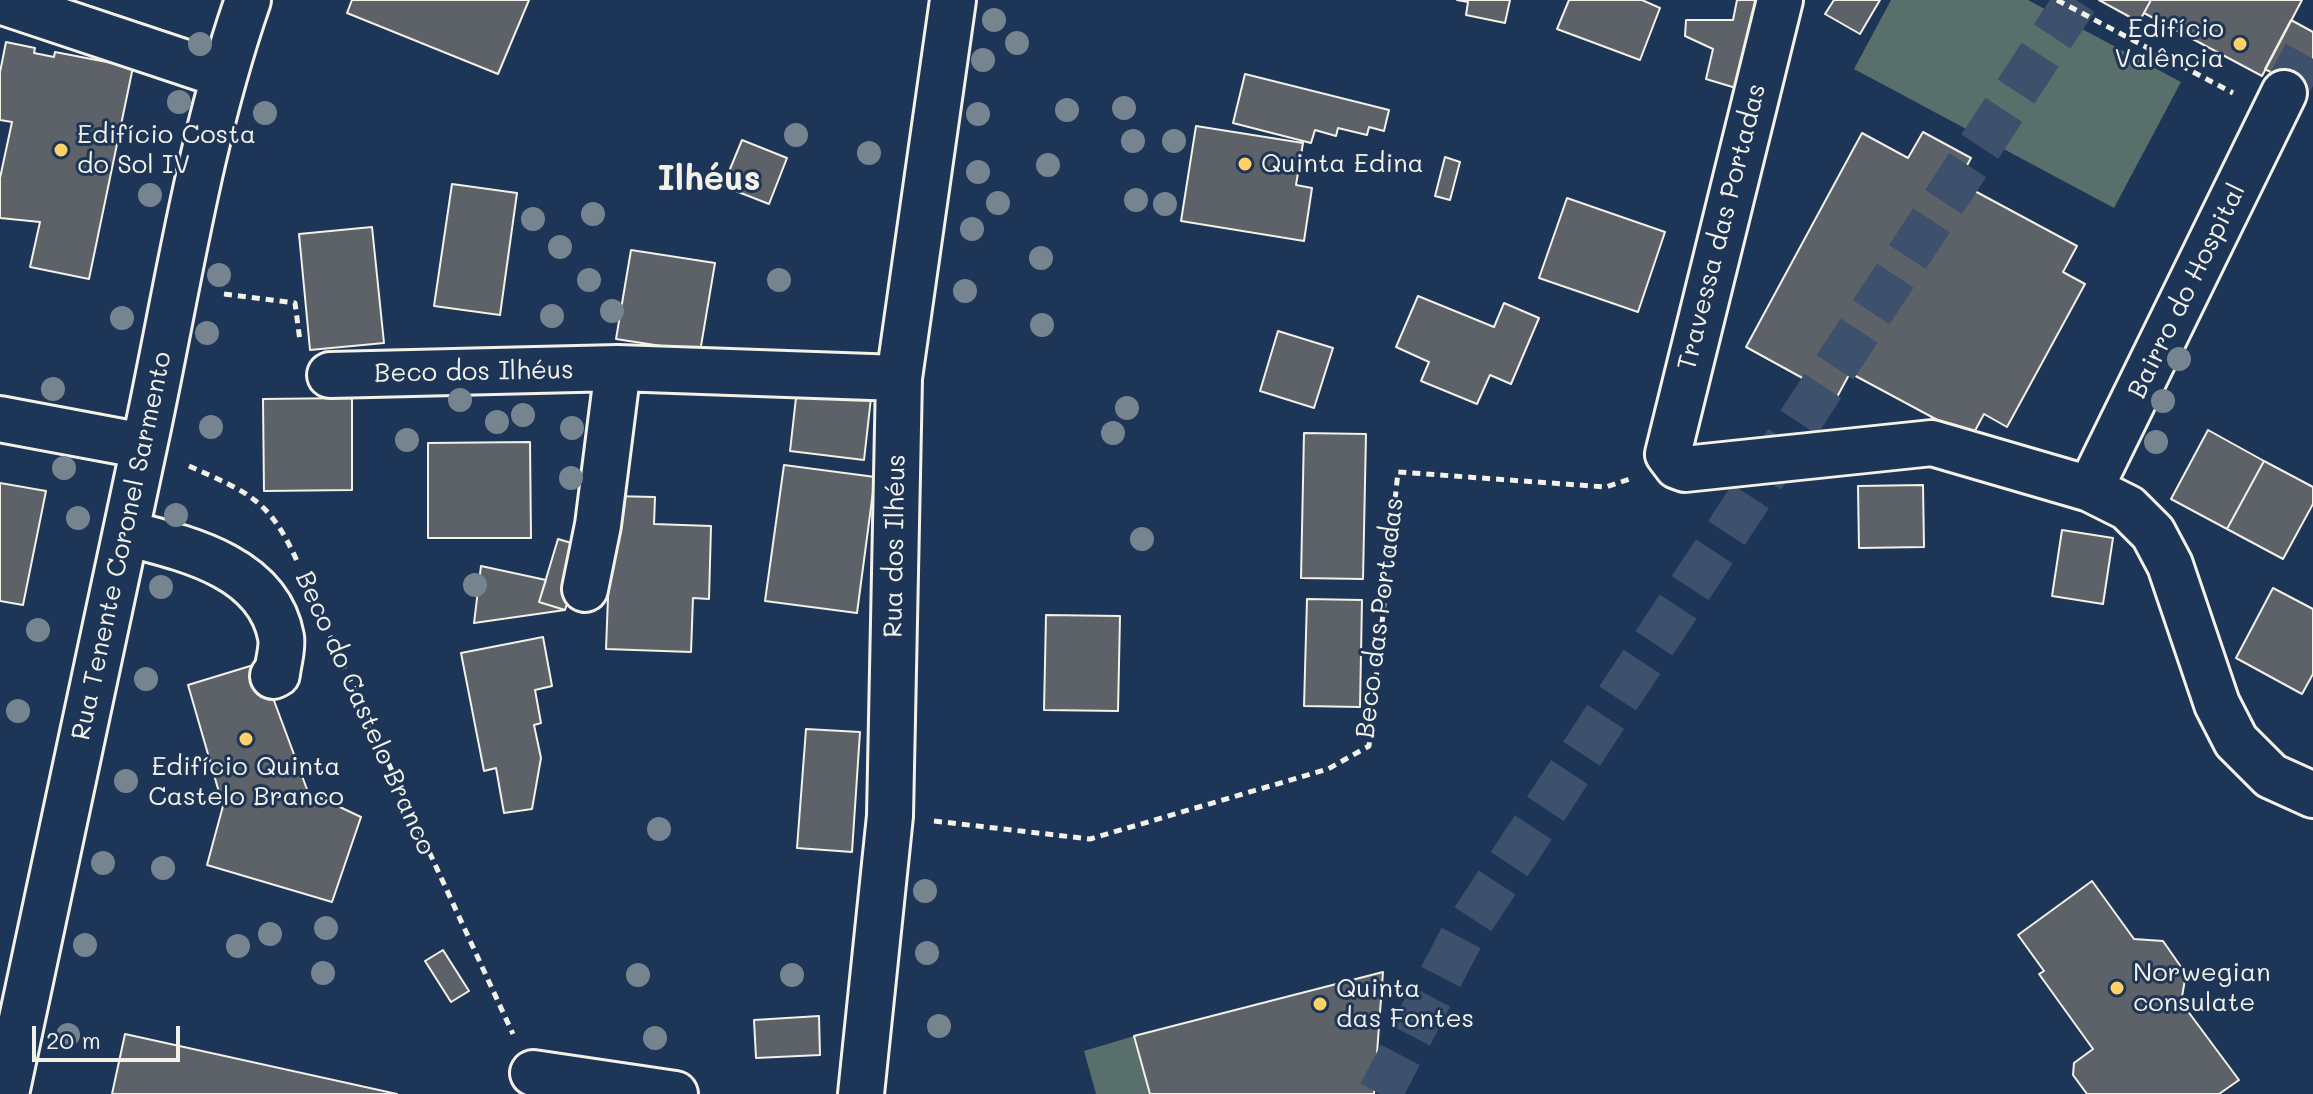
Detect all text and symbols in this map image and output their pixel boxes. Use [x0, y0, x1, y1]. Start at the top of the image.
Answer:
place label: Edifício Valência [2115, 13, 2224, 74]
marker: Edifício Valência [2231, 35, 2249, 53]
street label: Travessa das Portadas [1671, 80, 1773, 374]
place label: Edifício Costa do Sol IV [77, 119, 256, 180]
marker: Edifício Costa do Sol IV [52, 141, 70, 159]
place label: Quinta Edina [1261, 148, 1424, 180]
marker: Quinta Edina [1236, 155, 1254, 173]
district label: Ilhéus [657, 160, 761, 200]
street label: Bairro do Hospital [2121, 179, 2253, 403]
street label: Rua Tenente Coronel Sarmento [66, 349, 178, 743]
street label: Beco dos Ilhéus [374, 355, 574, 389]
street label: Rua dos Ilhéus [878, 454, 912, 638]
street label: Beco das Portadas [1350, 496, 1410, 740]
street label: Beco do Castelo Branco [288, 566, 442, 860]
marker: Edifício Quinta Castelo Branco [237, 730, 255, 748]
place label: Edifício Quinta Castelo Branco [148, 751, 344, 812]
place label: Norwegian consulate [2133, 957, 2271, 1018]
place label: Quinta das Fontes [1336, 973, 1474, 1034]
marker: Norwegian consulate [2108, 979, 2126, 997]
marker: Quinta das Fontes [1311, 995, 1329, 1013]
scale bar [36, 1010, 184, 1060]
text: 20 m [46, 1024, 101, 1055]

